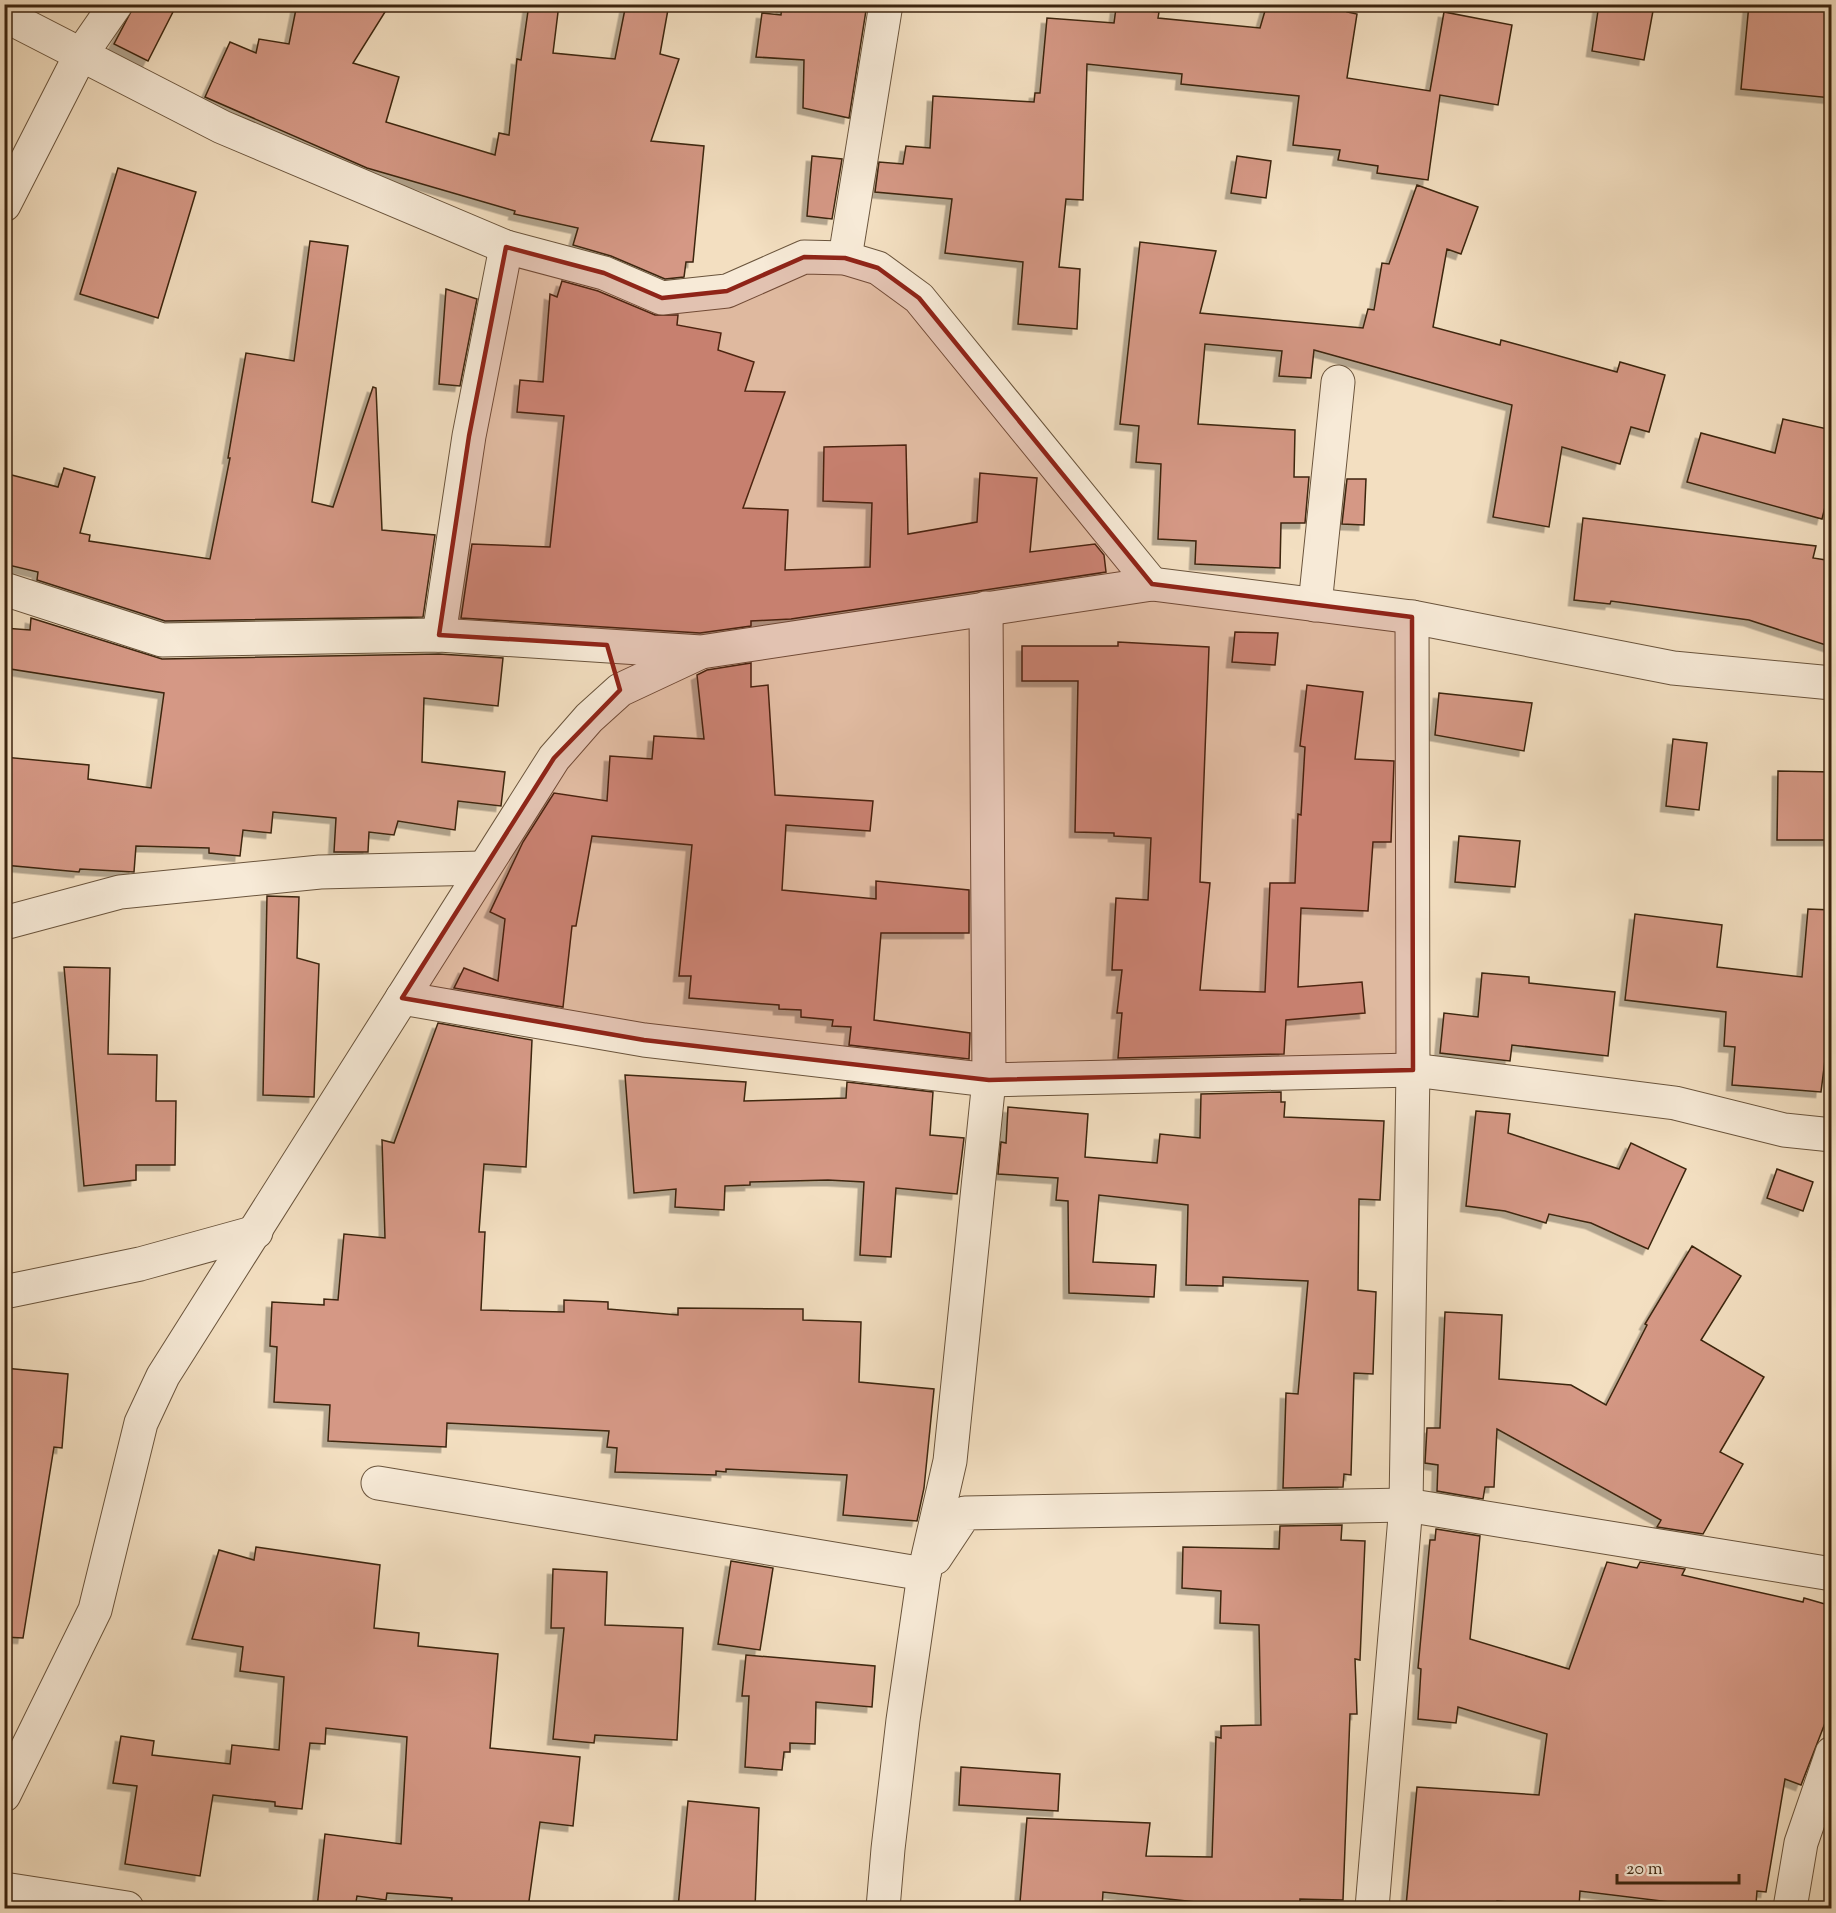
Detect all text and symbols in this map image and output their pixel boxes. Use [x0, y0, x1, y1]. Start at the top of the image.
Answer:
scale bar [1617, 1847, 1738, 1885]
text: 20 m [1626, 1857, 1663, 1883]

